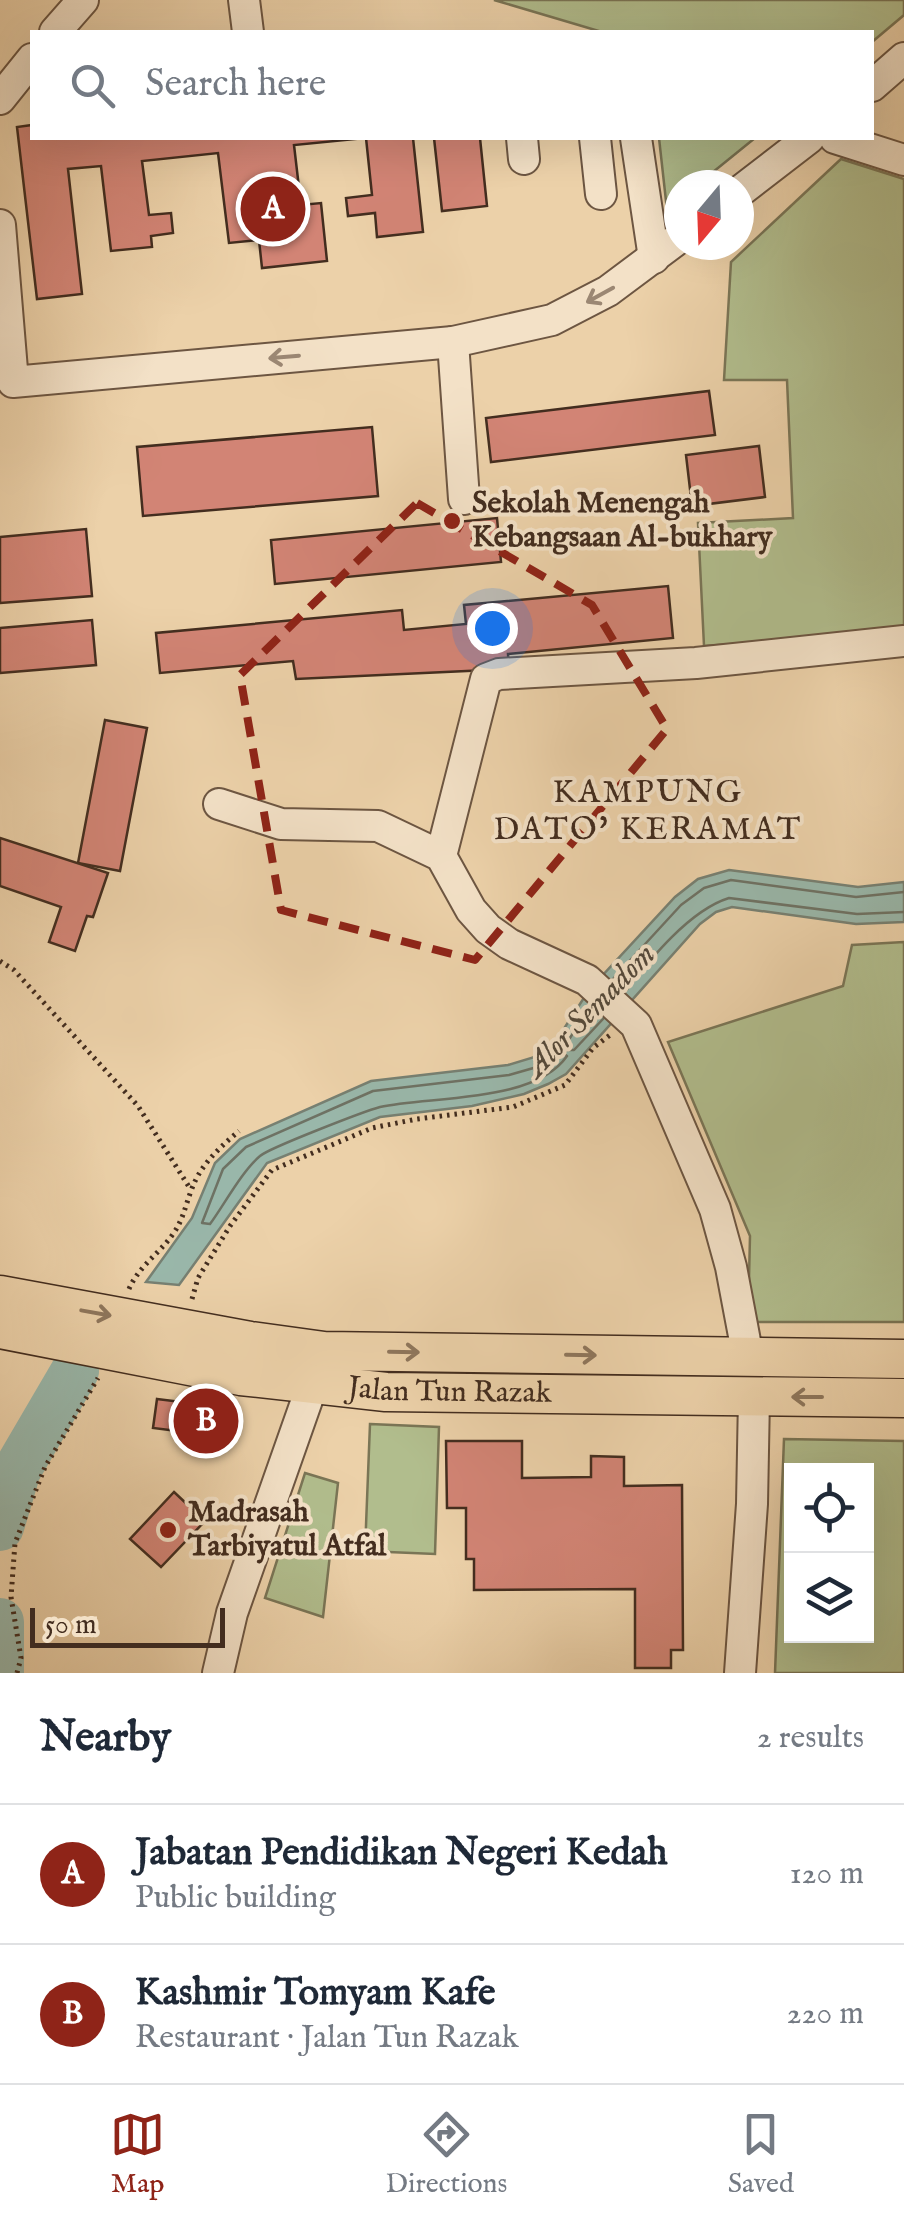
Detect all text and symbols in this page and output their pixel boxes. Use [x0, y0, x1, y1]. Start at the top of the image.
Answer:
search box [30, 30, 874, 140]
icon: search [65, 58, 120, 113]
text: Search here [145, 61, 326, 109]
north arrow [664, 170, 754, 260]
pin: A [240, 172, 306, 246]
one-way arrow [585, 285, 615, 305]
one-way arrow [268, 348, 301, 367]
place label: Sekolah Menengah Kebangsaan Al-bukhary [472, 485, 774, 557]
marker: Sekolah Menengah Kebangsaan Al-bukhary [441, 510, 463, 532]
your location [467, 603, 518, 654]
district label: KAMPUNG DATO' KERAMAT [493, 773, 803, 851]
water label: Alor Semadom [515, 935, 665, 1089]
one-way arrow [79, 1304, 111, 1323]
one-way arrow [387, 1343, 419, 1362]
one-way arrow [565, 1346, 597, 1365]
street label: Jalan Tun Razak [343, 1369, 553, 1413]
pin: B [174, 1384, 238, 1458]
one-way arrow [791, 1388, 824, 1406]
map controls [784, 1463, 874, 1643]
button: locate [784, 1463, 874, 1553]
place label: Madrasah Tarbiyatul Atfal [187, 1494, 387, 1566]
marker: Madrasah Tarbiyatul Atfal [157, 1519, 179, 1541]
button: layers [784, 1553, 874, 1643]
scale bar [30, 1603, 225, 1648]
text: 50 m [45, 1608, 97, 1643]
text: Nearby [40, 1712, 171, 1765]
text: 2 results [757, 1718, 864, 1759]
text: Jabatan Pendidikan Negeri Kedah [135, 1830, 667, 1878]
text: A [62, 1854, 83, 1895]
text: 120 m [790, 1854, 864, 1895]
text: Public building [135, 1878, 336, 1919]
text: Kashmir Tomyam Kafe [135, 1970, 496, 2018]
text: B [62, 1994, 83, 2035]
text: 220 m [787, 1994, 864, 2035]
text: Restaurant · Jalan Tun Razak [135, 2018, 519, 2059]
tab: Map [110, 2107, 165, 2202]
tab: Directions [385, 2107, 507, 2202]
tab: Saved [728, 2107, 794, 2202]

